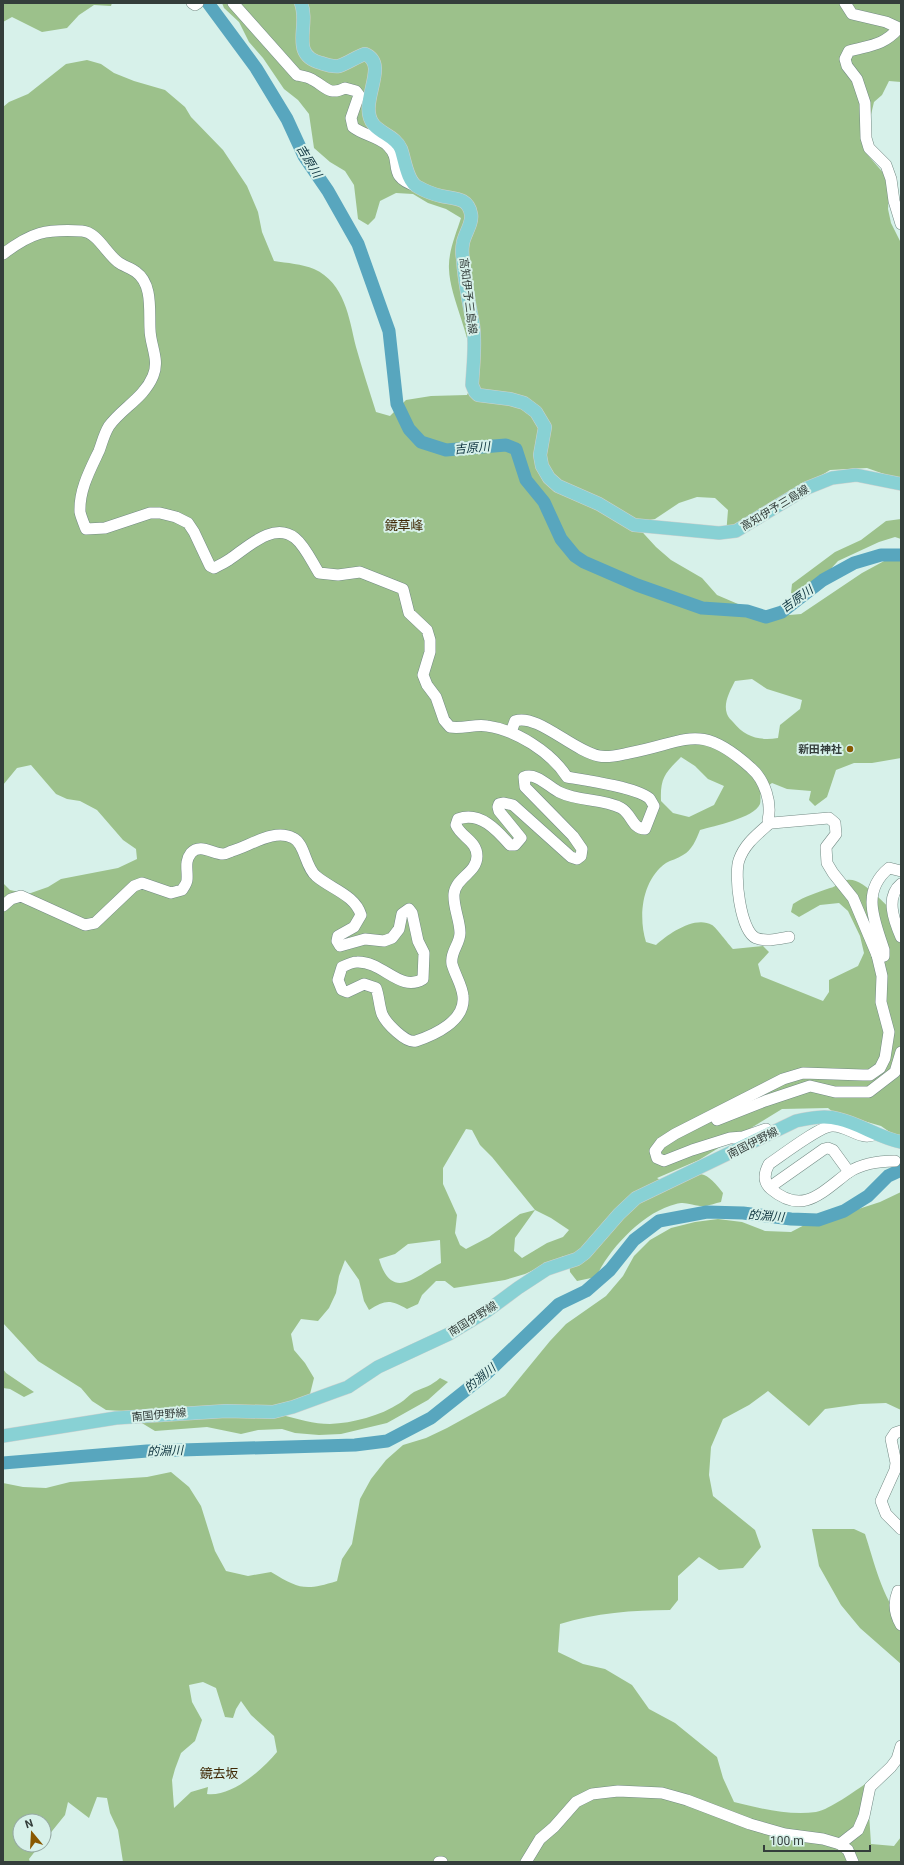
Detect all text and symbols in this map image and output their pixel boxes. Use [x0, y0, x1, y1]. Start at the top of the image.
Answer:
water label: 吉原川 [294, 142, 325, 182]
street label: 高知伊予三島線 [457, 257, 479, 335]
water label: 吉原川 [453, 439, 493, 457]
street label: 高知伊予三島線 [739, 483, 811, 533]
district label: 鏡草峰 [384, 518, 424, 533]
water label: 吉原川 [778, 582, 817, 615]
place label: 新田神社 [798, 743, 842, 756]
marker: 新田神社 [845, 744, 855, 754]
street label: 南国伊野線 [726, 1125, 780, 1161]
water label: 的淵川 [748, 1208, 786, 1224]
street label: 南国伊野線 [446, 1299, 500, 1339]
water label: 的淵川 [462, 1360, 500, 1395]
street label: 南国伊野線 [131, 1406, 187, 1424]
water label: 的淵川 [147, 1443, 185, 1459]
district label: 鏡去坂 [199, 1766, 239, 1781]
north arrow [12, 1813, 52, 1853]
text: N [23, 1817, 35, 1831]
scale bar [764, 1827, 870, 1853]
text: 100 m [770, 1834, 804, 1848]

